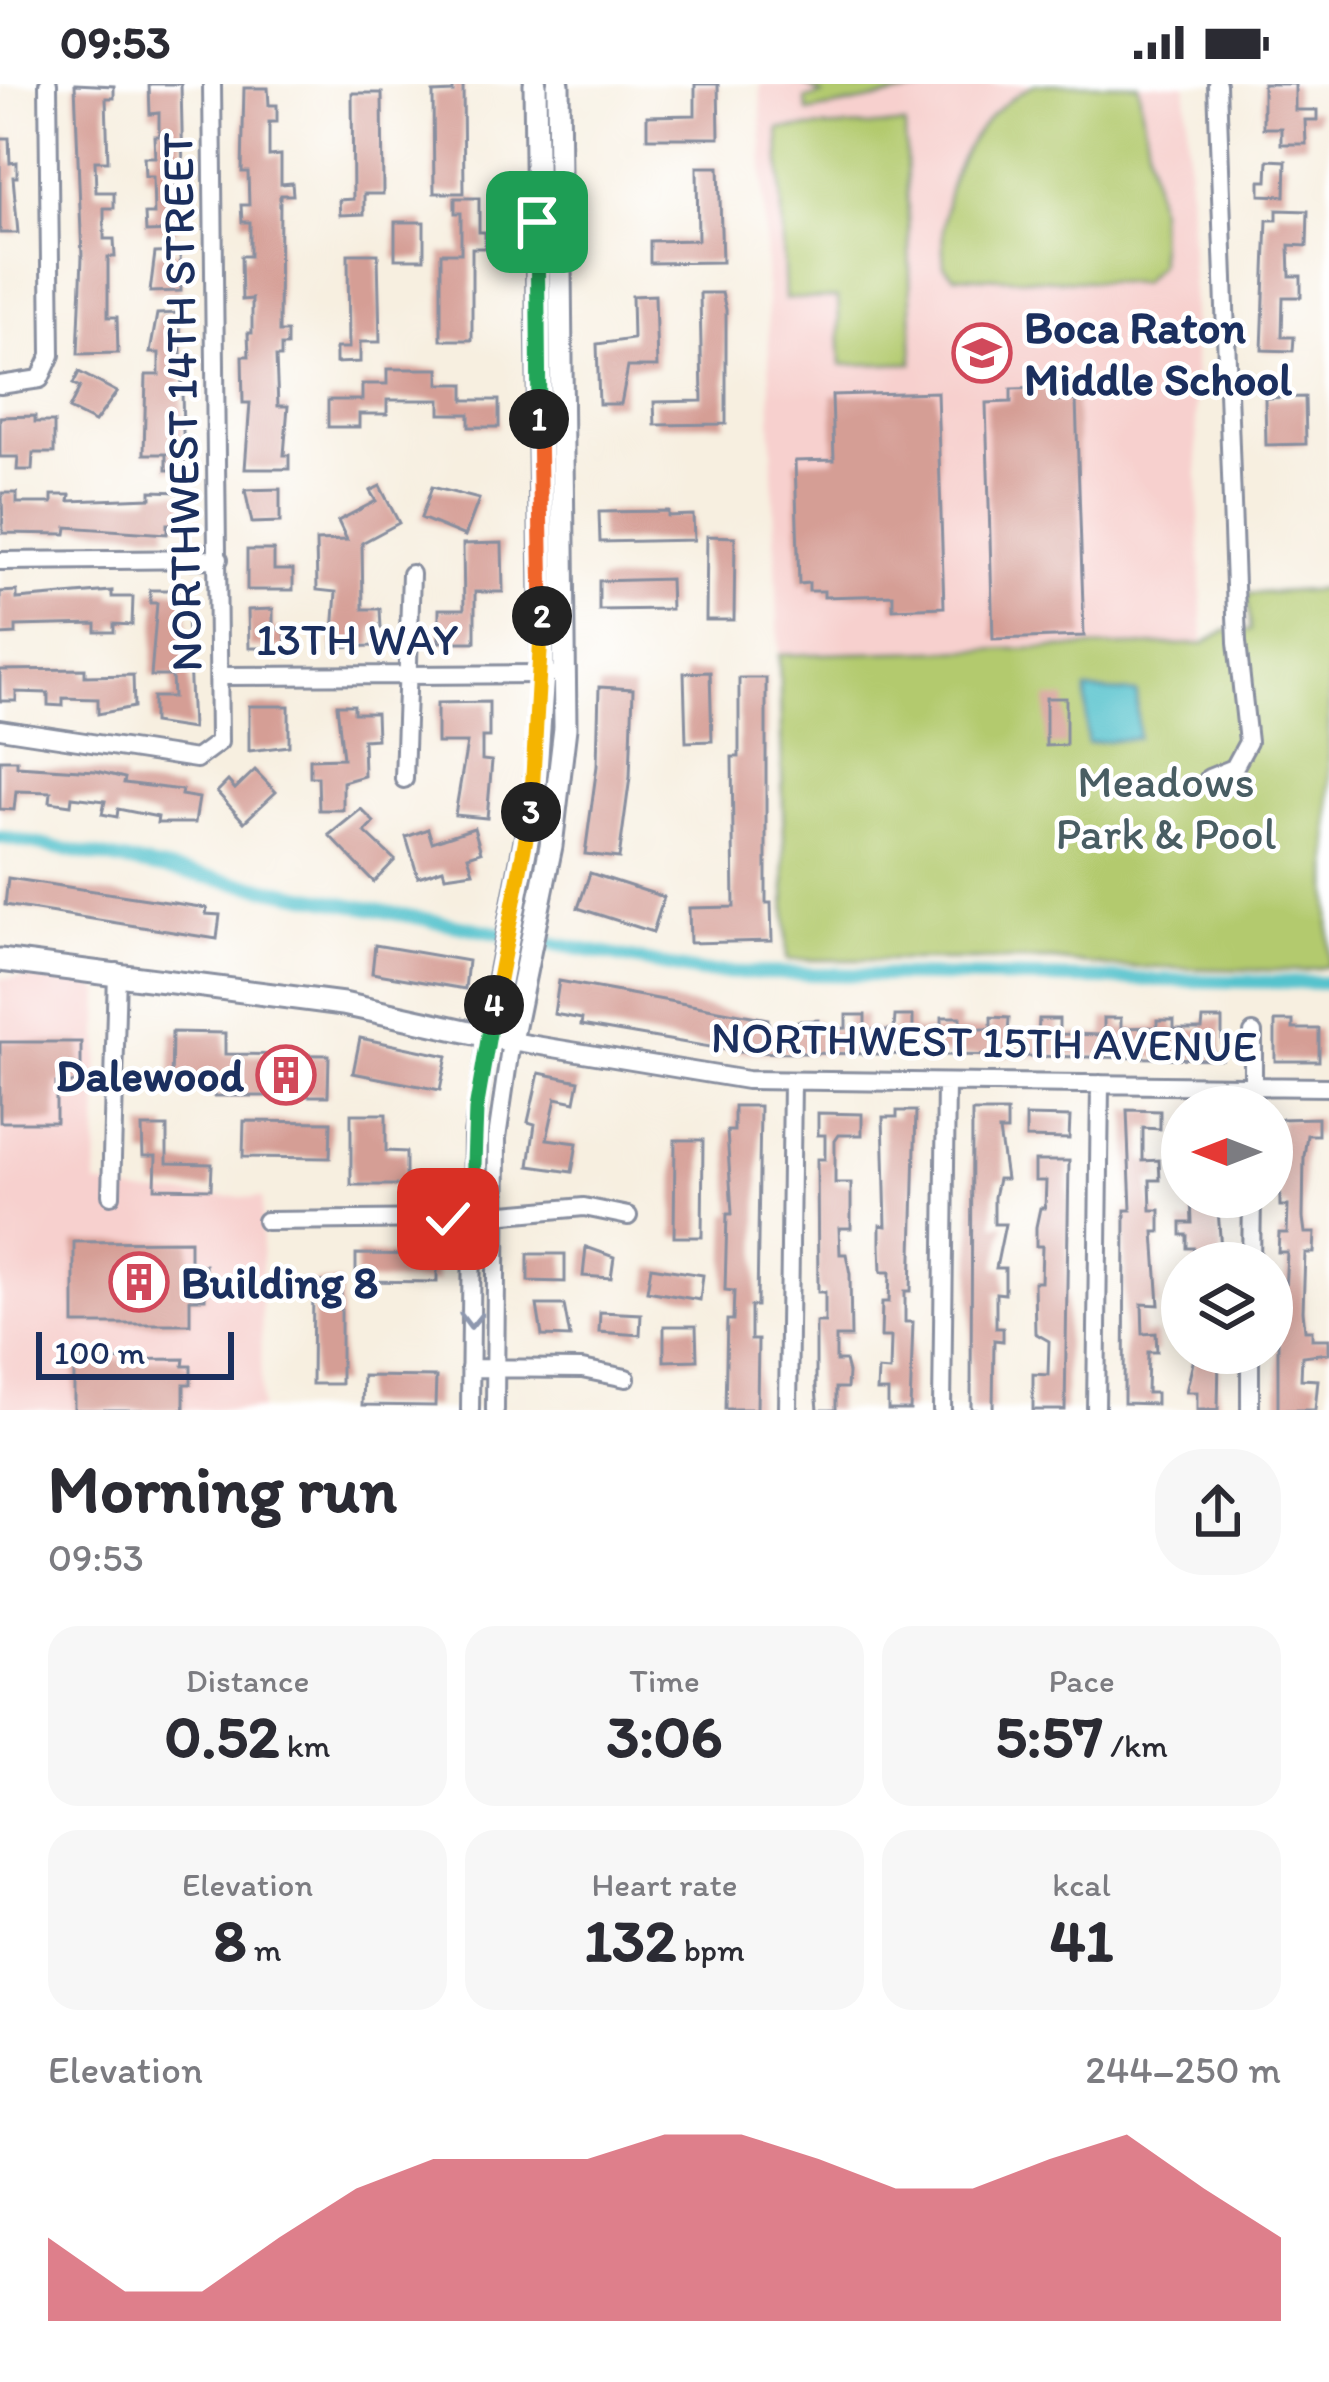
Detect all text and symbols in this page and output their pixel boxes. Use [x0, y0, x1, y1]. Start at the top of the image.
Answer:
text: 09:53 [60, 15, 170, 69]
street label: NORTHWEST 14TH STREET [149, 132, 213, 672]
pin [486, 171, 588, 273]
icon: arrive [504, 189, 570, 255]
place label: Boca Raton Middle School [1024, 300, 1292, 406]
school or university icon: Boca Raton Middle School [951, 322, 1013, 384]
pin: 1 [509, 389, 569, 449]
text: 1 [531, 399, 547, 438]
pin: 2 [512, 586, 572, 646]
text: 2 [533, 596, 551, 635]
street label: 13TH WAY [256, 612, 459, 666]
park label: Meadows Park & Pool [1056, 754, 1277, 860]
pin: 3 [501, 782, 561, 842]
text: 3 [522, 792, 540, 831]
pin: 4 [464, 975, 524, 1035]
text: 4 [484, 985, 504, 1024]
street label: NORTHWEST 15TH AVENUE [710, 1009, 1258, 1073]
building icon: Dalewood [255, 1044, 317, 1106]
place label: Dalewood [56, 1048, 245, 1102]
north arrow [1161, 1086, 1293, 1218]
map controls [1161, 1086, 1293, 1374]
pin [397, 1168, 499, 1270]
icon: check [415, 1186, 481, 1252]
button: layers [1161, 1242, 1293, 1374]
building icon: Building 8 [108, 1251, 170, 1313]
place label: Building 8 [181, 1255, 378, 1309]
one-way arrow [458, 1312, 484, 1330]
scale bar [36, 1326, 234, 1379]
text: 100 m [54, 1333, 145, 1372]
text: Morning run [48, 1449, 397, 1529]
button: share [1155, 1449, 1281, 1575]
text: 09:53 [48, 1534, 144, 1581]
text: Distance [186, 1661, 309, 1700]
text: Time [629, 1661, 700, 1700]
text: Pace [1048, 1661, 1115, 1700]
text: 0.52 [165, 1700, 279, 1772]
text: 3:06 [606, 1700, 723, 1772]
text: 5:57 [995, 1700, 1103, 1772]
text: km [279, 1726, 330, 1765]
text: /km [1103, 1726, 1168, 1765]
text: Elevation [182, 1865, 313, 1904]
text: Heart rate [591, 1865, 738, 1904]
text: kcal [1052, 1865, 1111, 1904]
text: 8 [213, 1904, 246, 1976]
text: 132 [584, 1904, 676, 1976]
text: 41 [1050, 1904, 1113, 1976]
text: m [246, 1930, 282, 1969]
text: bpm [676, 1930, 745, 1969]
text: Elevation [48, 2046, 203, 2093]
text: 244–250 m [1085, 2046, 1281, 2093]

